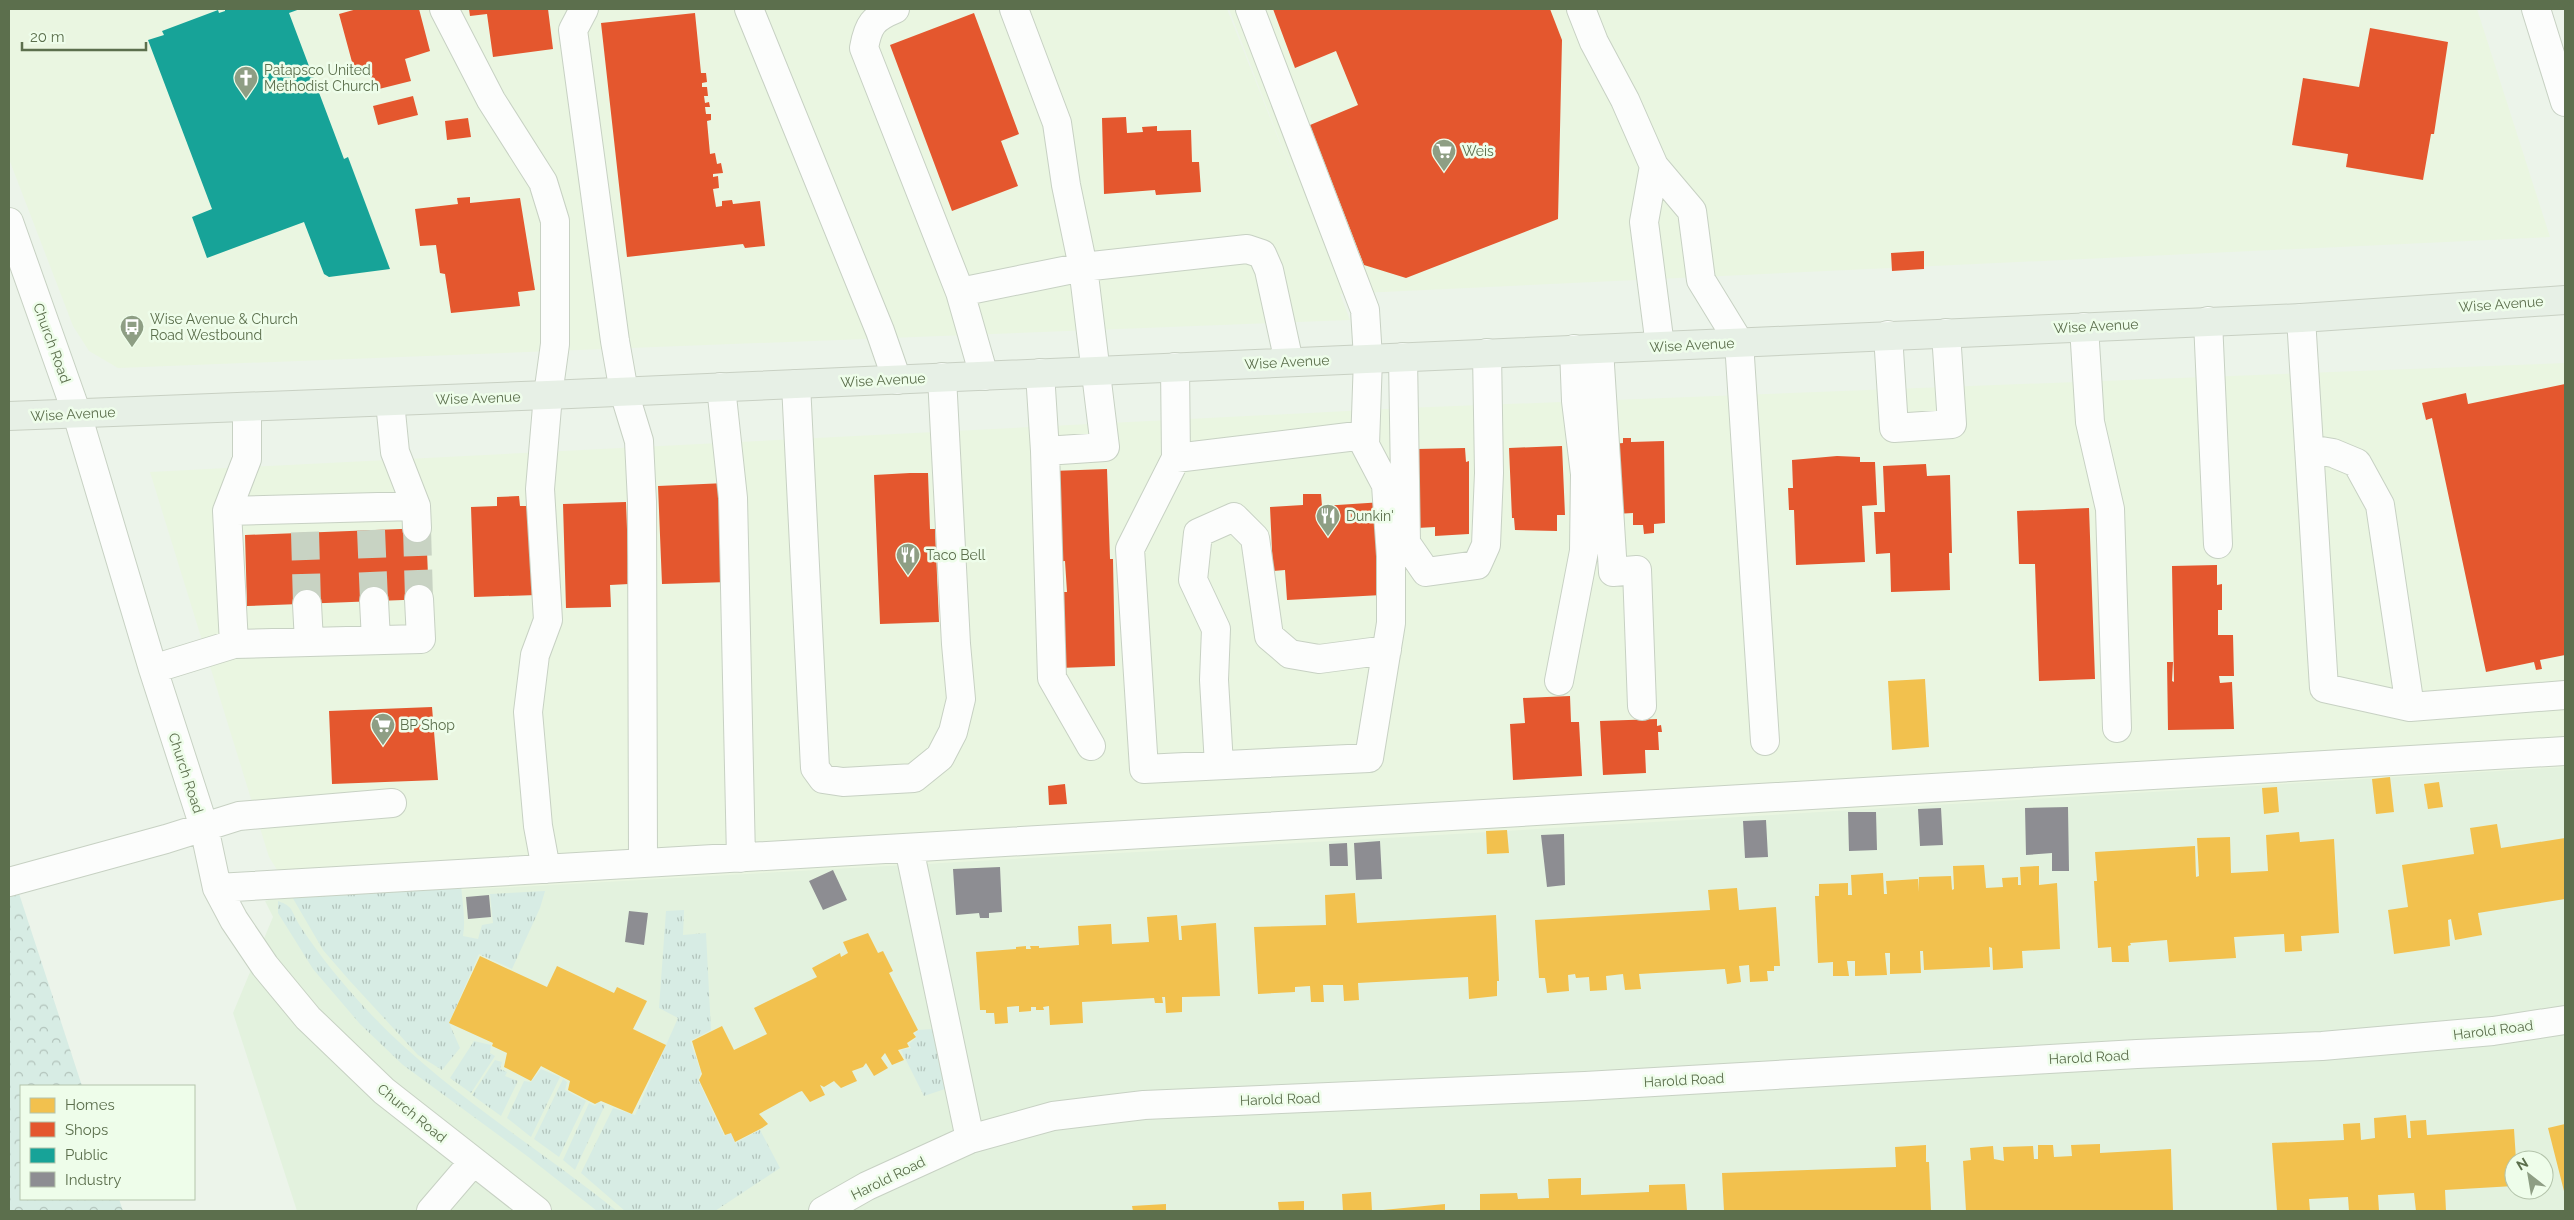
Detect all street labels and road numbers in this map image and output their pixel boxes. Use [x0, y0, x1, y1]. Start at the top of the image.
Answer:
street label: Wise Avenue [2458, 293, 2544, 315]
street label: Church Road [30, 301, 74, 385]
street label: Wise Avenue [2053, 316, 2139, 336]
street label: Wise Avenue [1649, 335, 1735, 355]
street label: Wise Avenue [1244, 352, 1330, 372]
street label: Wise Avenue [840, 370, 926, 390]
street label: Wise Avenue [435, 389, 521, 407]
street label: Wise Avenue [30, 404, 116, 424]
street label: Church Road [165, 731, 207, 815]
street label: Harold Road [2452, 1017, 2534, 1043]
street label: Harold Road [2048, 1047, 2130, 1067]
street label: Harold Road [1643, 1070, 1725, 1090]
street label: Church Road [374, 1080, 450, 1146]
street label: Harold Road [1239, 1090, 1321, 1108]
street label: Harold Road [848, 1153, 928, 1203]

